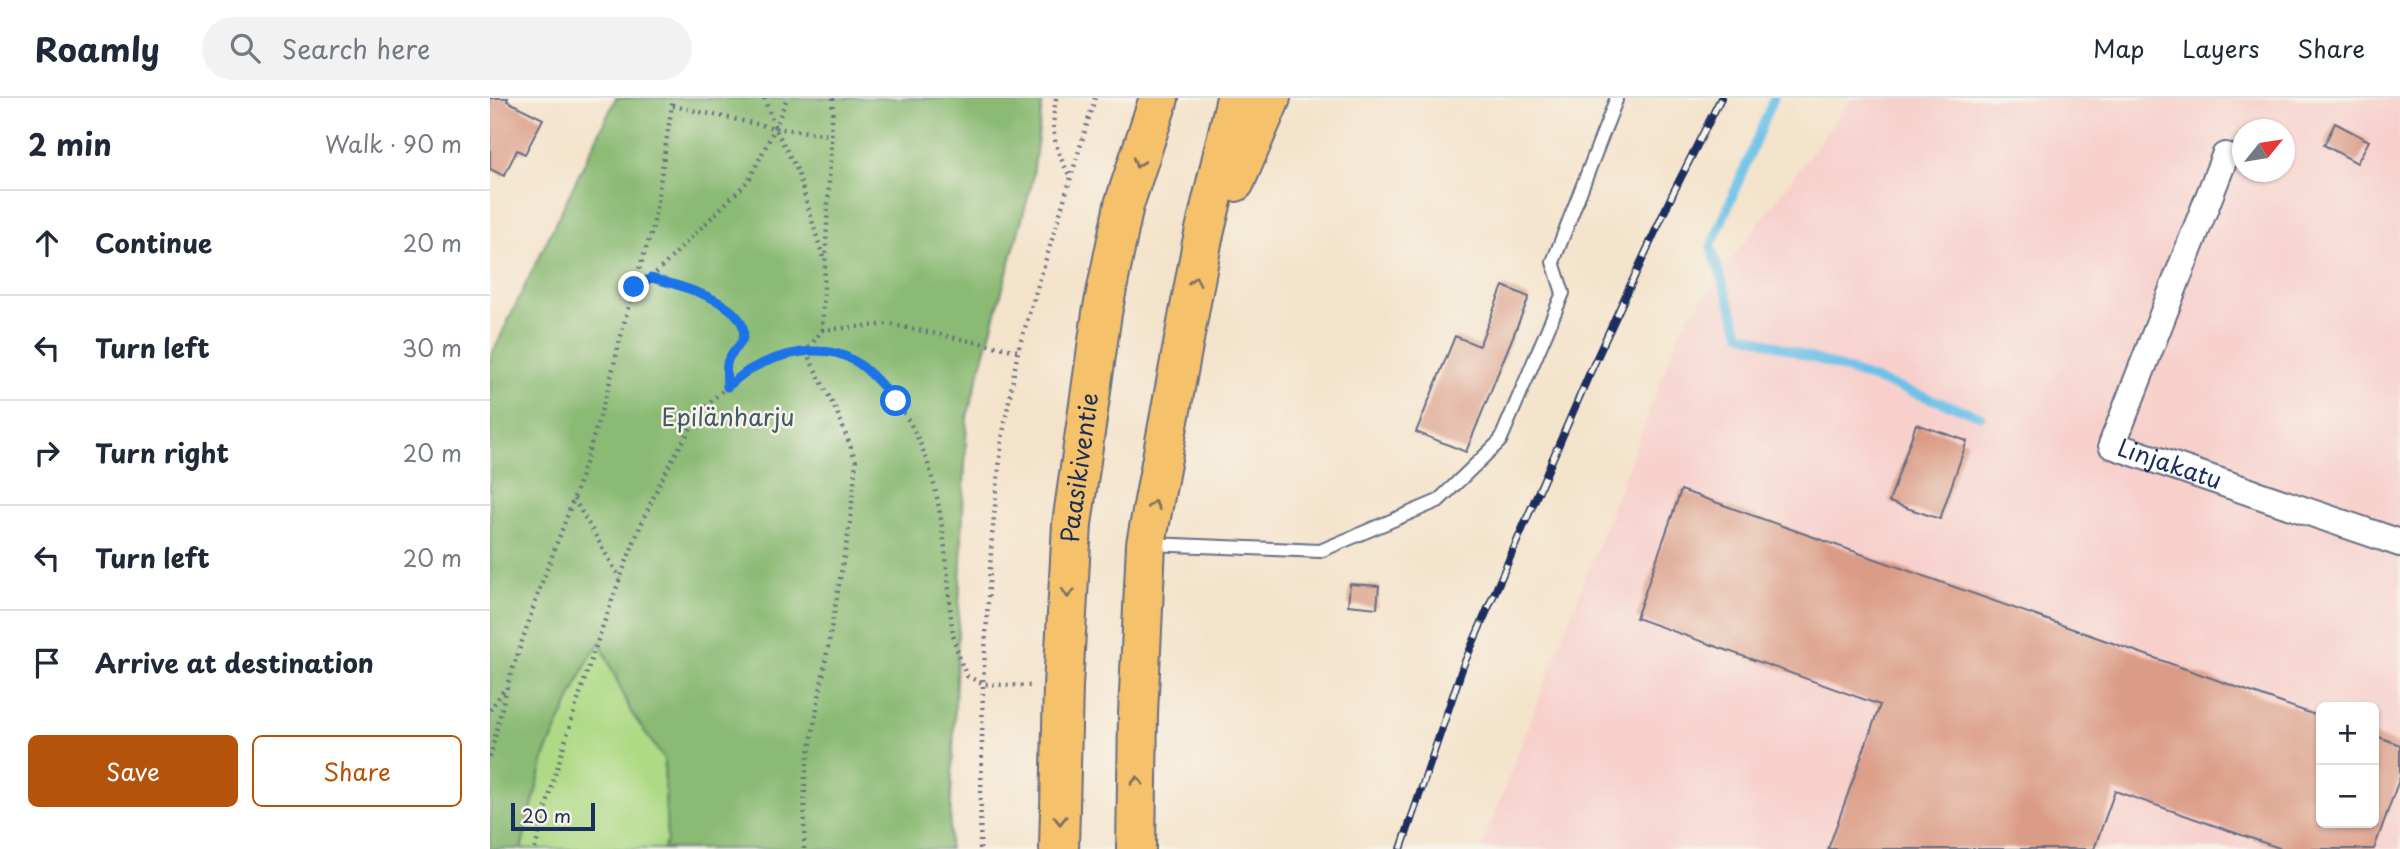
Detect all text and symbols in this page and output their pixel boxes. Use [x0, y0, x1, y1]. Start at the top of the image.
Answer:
search box [202, 17, 692, 80]
text: Roamly [35, 23, 160, 73]
icon: search [226, 29, 264, 67]
text: Search here [282, 29, 430, 68]
text: Map [2093, 30, 2144, 66]
text: Layers [2182, 30, 2259, 66]
text: Share [2297, 30, 2365, 66]
north arrow [2232, 119, 2295, 182]
text: 2 min [28, 121, 112, 166]
text: Walk · 90 m [325, 126, 462, 161]
one-way arrow [1132, 156, 1146, 169]
text: Continue [95, 223, 212, 262]
icon: ahead [28, 224, 66, 262]
text: 20 m [403, 225, 462, 260]
route end [618, 271, 649, 302]
one-way arrow [1187, 276, 1202, 288]
text: Turn left [95, 328, 210, 367]
icon: left [28, 329, 66, 367]
text: 30 m [401, 330, 462, 365]
route start [880, 385, 911, 416]
street label: Paasikiventie [1051, 390, 1106, 544]
park label: Epilänharju [662, 398, 794, 434]
street label: Linjakatu [2113, 428, 2227, 497]
text: Turn right [95, 433, 229, 472]
icon: right [28, 434, 66, 472]
text: 20 m [403, 435, 462, 470]
one-way arrow [1145, 499, 1160, 511]
text: Turn left [95, 538, 210, 577]
icon: left [28, 539, 66, 577]
text: 20 m [403, 540, 462, 575]
one-way arrow [1061, 587, 1076, 598]
text: Arrive at destination [95, 643, 374, 682]
icon: arrive [28, 644, 66, 682]
map controls [2316, 702, 2379, 828]
button: + [2316, 702, 2379, 765]
button: Save [28, 735, 238, 807]
button: Share [252, 735, 462, 807]
button: − [2316, 765, 2379, 828]
one-way arrow [1129, 775, 1145, 786]
scale bar [511, 800, 595, 832]
text: 20 m [522, 801, 571, 829]
one-way arrow [1052, 815, 1068, 826]

